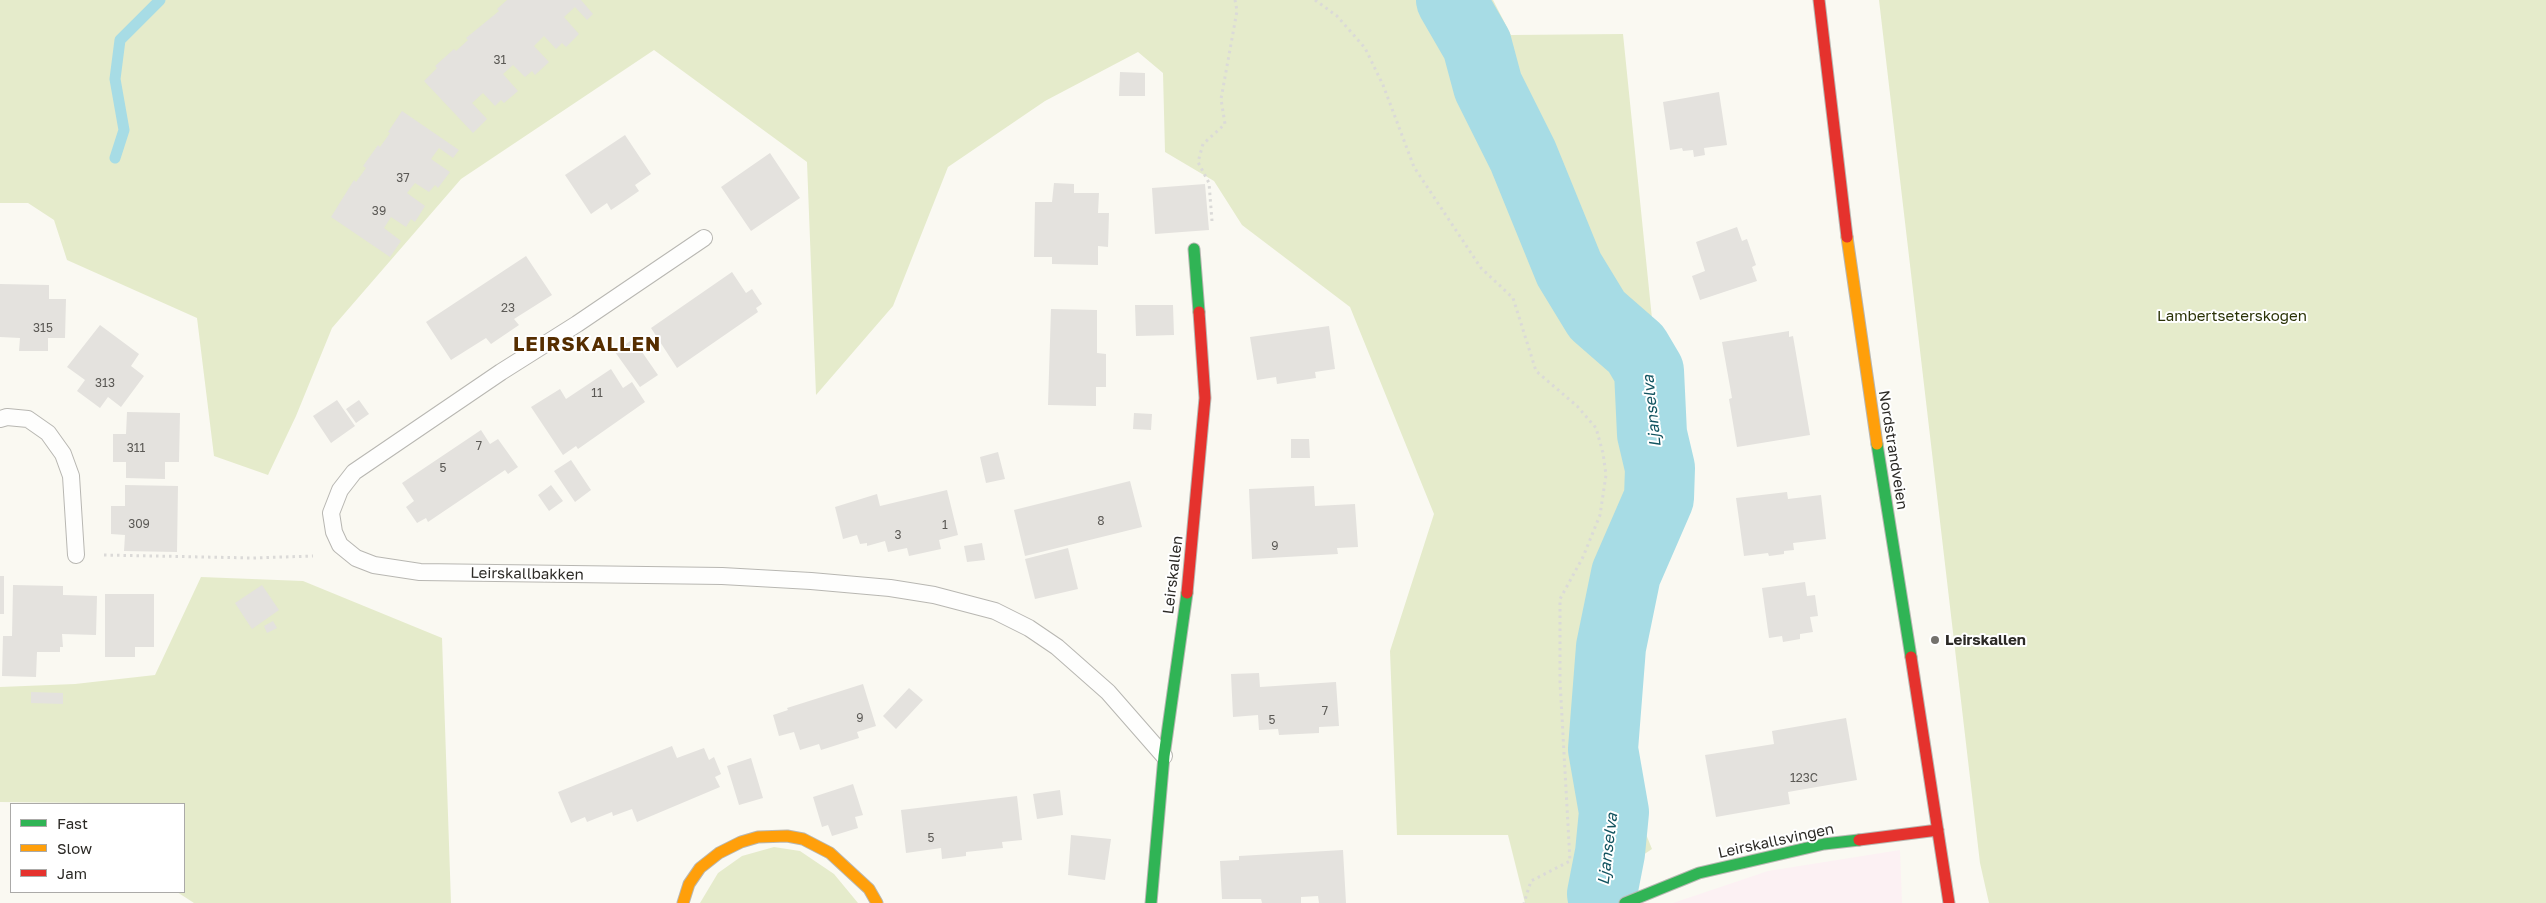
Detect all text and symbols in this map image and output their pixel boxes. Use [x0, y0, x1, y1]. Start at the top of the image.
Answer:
house number: 31 [494, 53, 506, 67]
house number: 37 [396, 171, 410, 185]
house number: 39 [372, 204, 386, 218]
house number: 23 [501, 301, 515, 315]
park label: Lambertseterskogen [2157, 307, 2307, 325]
house number: 315 [33, 321, 53, 335]
district label: LEIRSKALLEN [512, 333, 662, 357]
water label: Ljanselva [1639, 374, 1665, 448]
house number: 313 [95, 376, 115, 390]
house number: 11 [591, 386, 603, 400]
street label: Nordstrandveien [1875, 389, 1911, 511]
house number: 7 [476, 439, 482, 453]
house number: 311 [127, 441, 145, 455]
house number: 5 [440, 461, 446, 475]
house number: 8 [1097, 514, 1105, 528]
house number: 309 [128, 517, 150, 531]
house number: 1 [942, 518, 948, 532]
house number: 3 [894, 528, 902, 542]
street label: Leirskallen [1159, 535, 1187, 615]
house number: 9 [1271, 539, 1279, 553]
street label: Leirskallbakken [470, 564, 584, 584]
place label: Leirskallen [1945, 631, 2026, 649]
marker: Leirskallen [1929, 634, 1941, 646]
house number: 7 [1322, 704, 1328, 718]
house number: 9 [856, 711, 864, 725]
house number: 5 [1269, 713, 1275, 727]
house number: 123C [1790, 771, 1818, 785]
legend [10, 803, 185, 893]
water label: Ljanselva [1594, 812, 1622, 886]
text: Fast [57, 814, 88, 832]
street label: Leirskallsvingen [1716, 820, 1836, 862]
house number: 5 [928, 831, 934, 845]
text: Slow [57, 839, 92, 857]
text: Jam [57, 864, 87, 882]

